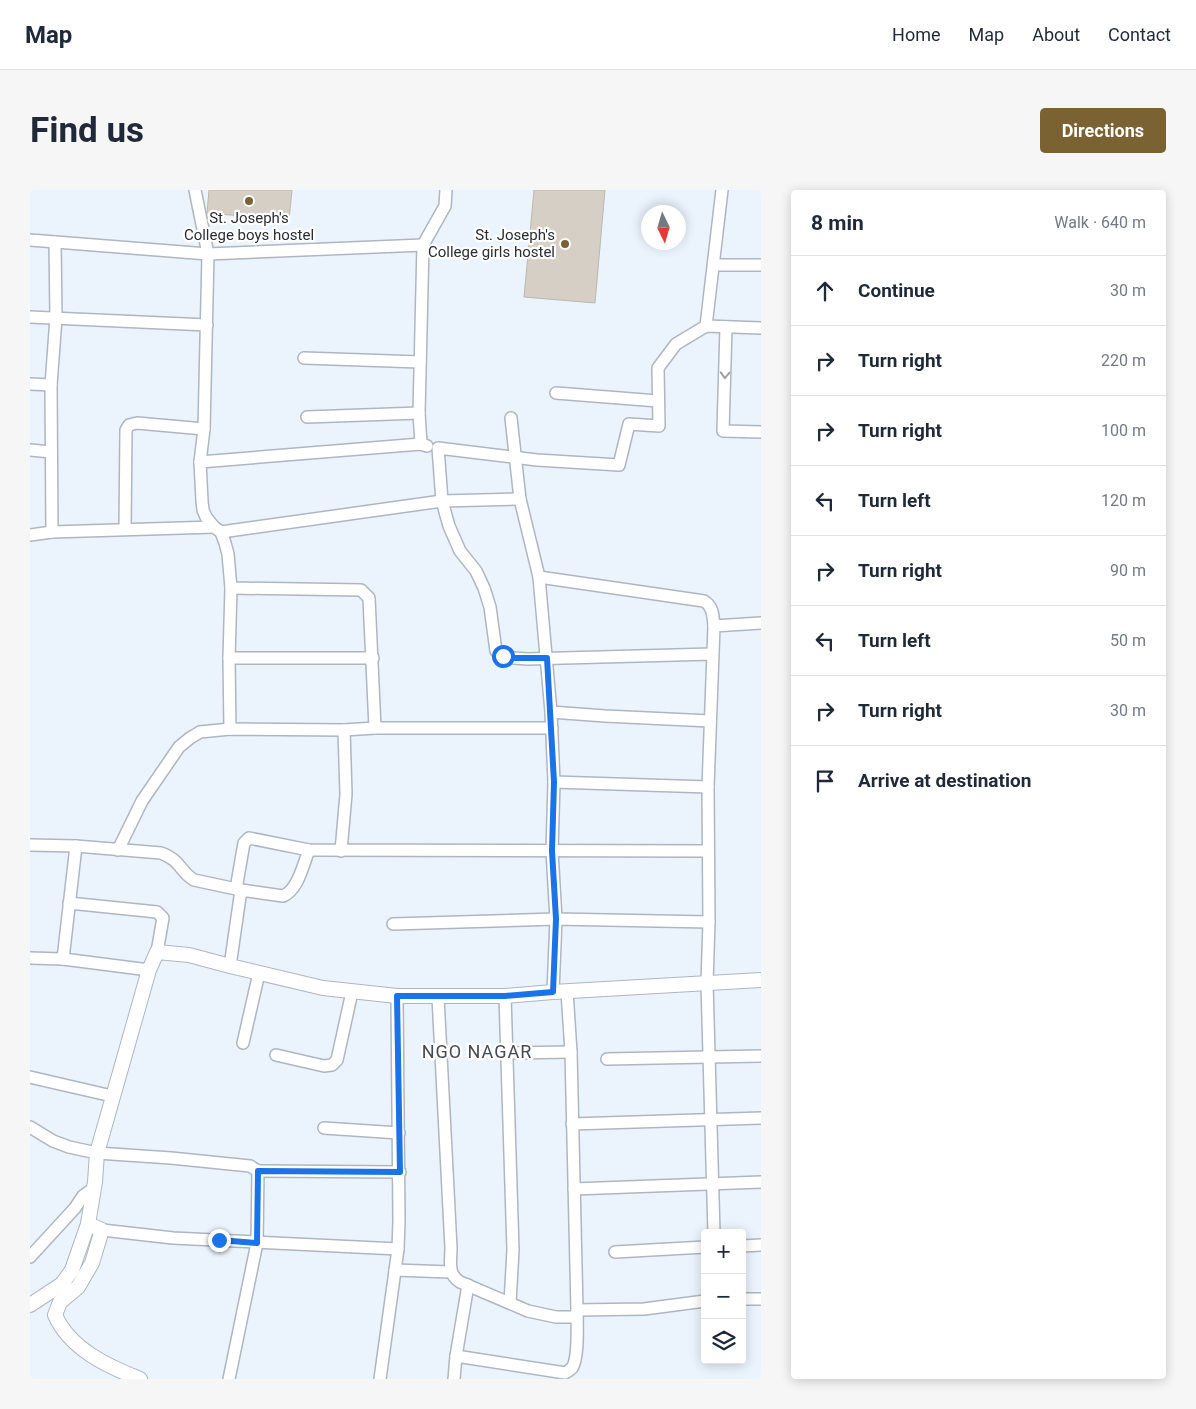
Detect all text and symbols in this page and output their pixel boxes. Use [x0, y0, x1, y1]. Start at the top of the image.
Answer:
text: Map [25, 21, 72, 49]
text: Home [892, 24, 941, 45]
text: Map [969, 24, 1004, 45]
text: About [1032, 24, 1080, 45]
text: Contact [1108, 24, 1171, 45]
button: Directions [1040, 108, 1166, 153]
text: Find us [30, 110, 144, 151]
marker: St. Joseph's College boys hostel [243, 195, 255, 207]
north arrow [641, 205, 686, 250]
place label: St. Joseph's College boys hostel [184, 209, 314, 244]
text: 8 min [811, 211, 864, 235]
text: Walk · 640 m [1054, 213, 1146, 232]
place label: St. Joseph's College girls hostel [428, 226, 555, 261]
marker: St. Joseph's College girls hostel [559, 238, 571, 250]
icon: ahead [811, 277, 839, 305]
text: Continue [858, 279, 935, 302]
text: 30 m [1110, 281, 1146, 300]
icon: right [811, 347, 839, 375]
text: Turn right [858, 349, 942, 372]
text: 220 m [1101, 351, 1146, 370]
one-way arrow [720, 372, 730, 380]
icon: right [811, 417, 839, 445]
text: Turn right [858, 419, 942, 442]
text: 100 m [1101, 421, 1146, 440]
icon: left [811, 487, 839, 515]
text: Turn left [858, 489, 931, 512]
text: 120 m [1101, 491, 1146, 510]
icon: right [811, 557, 839, 585]
text: Turn right [858, 559, 942, 582]
text: 90 m [1110, 561, 1146, 580]
icon: left [811, 627, 839, 655]
text: Turn left [858, 629, 931, 652]
text: 50 m [1110, 631, 1146, 650]
route start [492, 645, 515, 668]
icon: right [811, 697, 839, 725]
text: Turn right [858, 699, 942, 722]
text: 30 m [1110, 701, 1146, 720]
icon: arrive [811, 767, 839, 795]
text: Arrive at destination [858, 769, 1031, 792]
district label: NGO NAGAR [422, 1041, 532, 1062]
route end [208, 1229, 231, 1252]
map controls [701, 1229, 746, 1364]
button: + [701, 1229, 746, 1274]
button: − [701, 1274, 746, 1319]
button: layers [701, 1319, 746, 1364]

